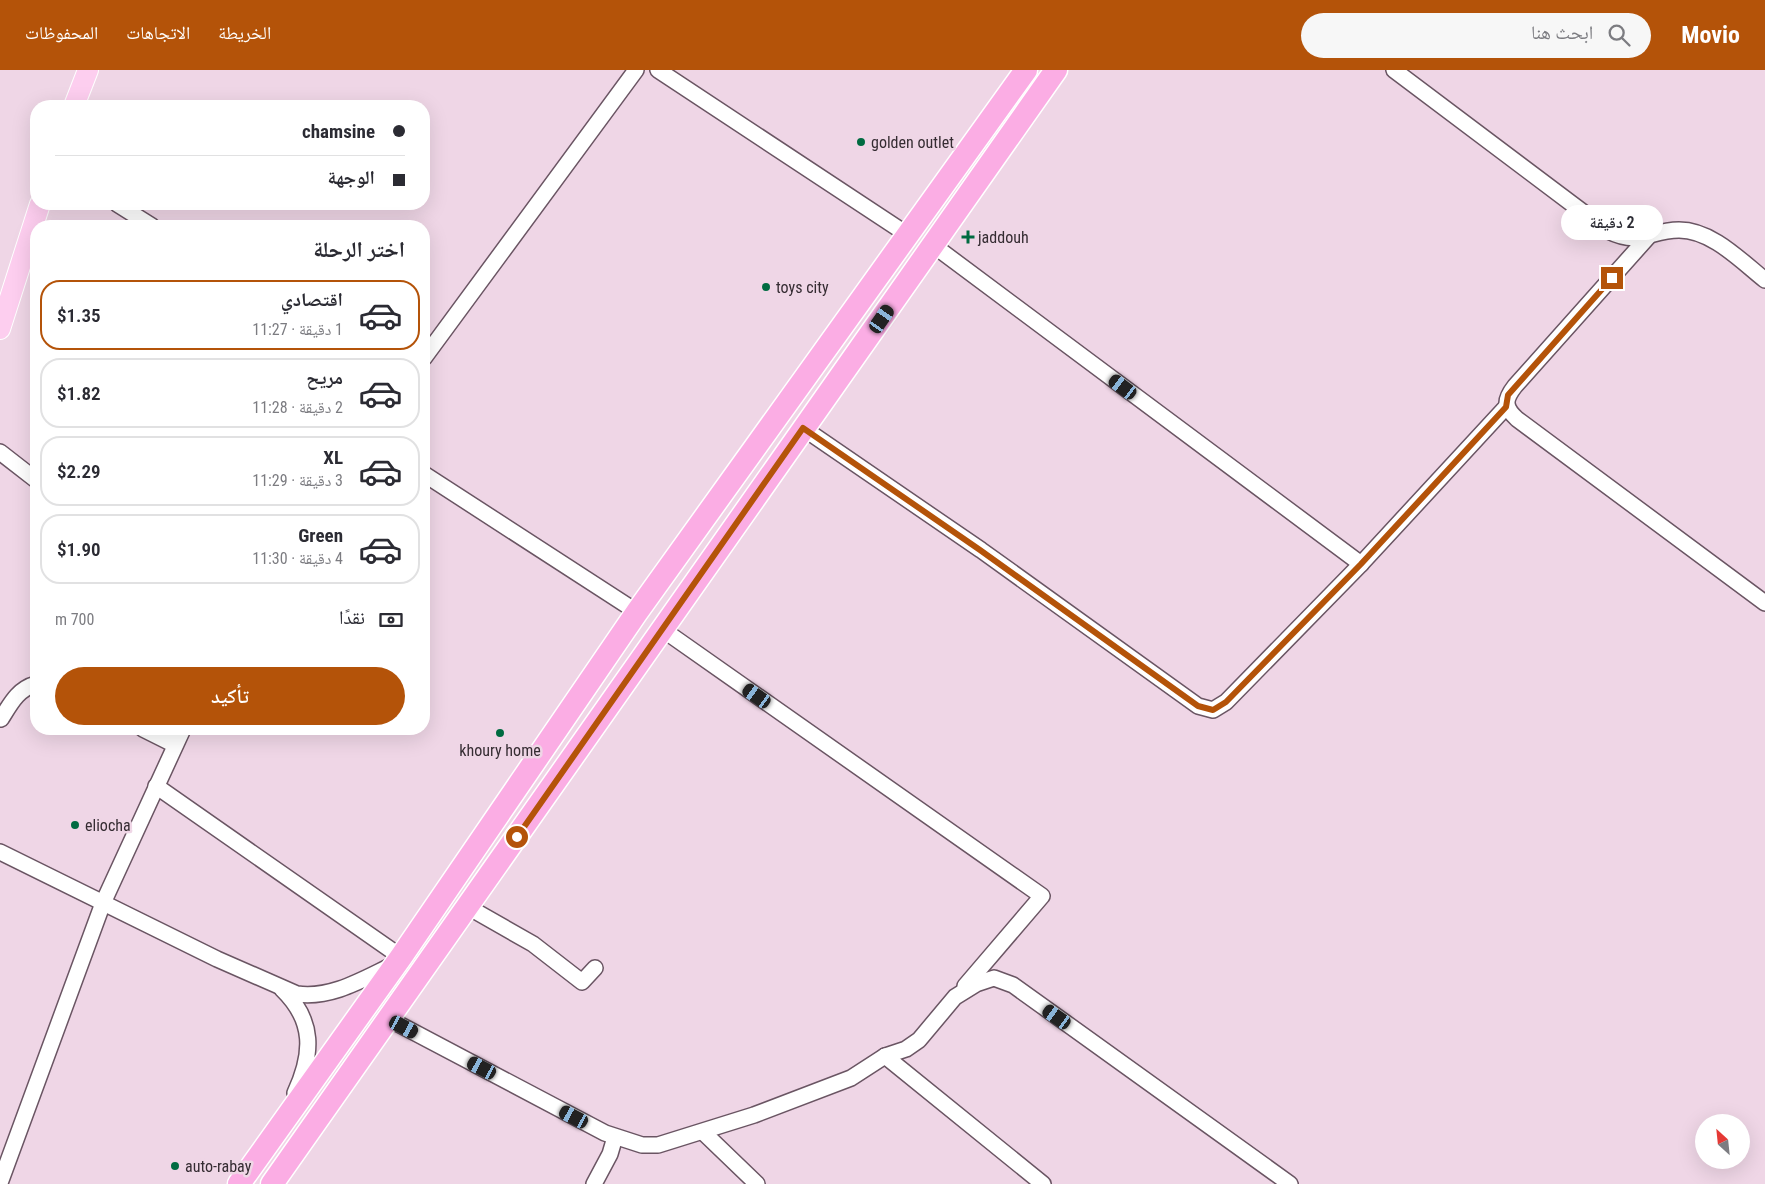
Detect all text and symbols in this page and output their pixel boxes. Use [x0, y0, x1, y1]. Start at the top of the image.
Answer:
search box [1301, 13, 1651, 58]
text: ابحث هنا [1531, 21, 1593, 44]
icon: search [1605, 21, 1633, 49]
text: Movio [1681, 21, 1740, 49]
text: المحفوظات [25, 22, 98, 43]
text: الاتجاهات [126, 22, 190, 43]
text: الخريطة [218, 22, 271, 43]
text: chamsine [302, 120, 375, 143]
place label: golden outlet [871, 133, 954, 152]
marker: golden outlet [855, 136, 867, 148]
text: الوجهة [327, 166, 375, 189]
callout: 2 دقيقة [1561, 206, 1663, 240]
text: 2 دقيقة [1590, 213, 1634, 232]
place label: jaddouh [977, 228, 1029, 247]
marker: jaddouh [962, 231, 974, 243]
text: اختر الرحلة [313, 237, 405, 262]
route end [1601, 267, 1623, 289]
place label: toys city [776, 278, 829, 297]
marker: toys city [760, 281, 772, 293]
text: اقتصادي [281, 288, 343, 311]
icon: car [358, 293, 403, 338]
car [867, 302, 896, 336]
text: $1.35 [57, 304, 101, 327]
text: 1 دقيقة · 11:27 [252, 320, 343, 339]
text: مريح [306, 366, 343, 389]
icon: car [358, 371, 403, 416]
car [1106, 372, 1139, 402]
text: $1.82 [57, 382, 101, 405]
text: 2 دقيقة · 11:28 [252, 398, 343, 417]
text: XL [323, 446, 343, 469]
icon: car [358, 449, 403, 494]
text: $2.29 [57, 460, 101, 483]
text: 3 دقيقة · 11:29 [252, 471, 343, 490]
text: Green [298, 524, 343, 547]
icon: car [358, 527, 403, 572]
text: $1.90 [57, 538, 101, 561]
text: 4 دقيقة · 11:30 [252, 549, 343, 568]
text: نقدًا [339, 606, 365, 629]
icon: cash [377, 606, 405, 634]
text: 700 m [55, 610, 94, 629]
button: تأكيد [55, 667, 405, 725]
car [740, 681, 773, 711]
marker: khoury home [494, 727, 506, 739]
place label: khoury home [459, 741, 541, 760]
place label: eliocha [85, 816, 131, 835]
marker: eliocha [69, 819, 81, 831]
route start [506, 826, 528, 848]
car [1040, 1002, 1073, 1032]
car [387, 1013, 420, 1041]
car [465, 1054, 498, 1082]
car [557, 1103, 590, 1131]
north arrow [1695, 1114, 1750, 1169]
map controls [1695, 1114, 1750, 1169]
place label: auto-rabay [185, 1157, 252, 1176]
marker: auto-rabay [169, 1160, 181, 1172]

